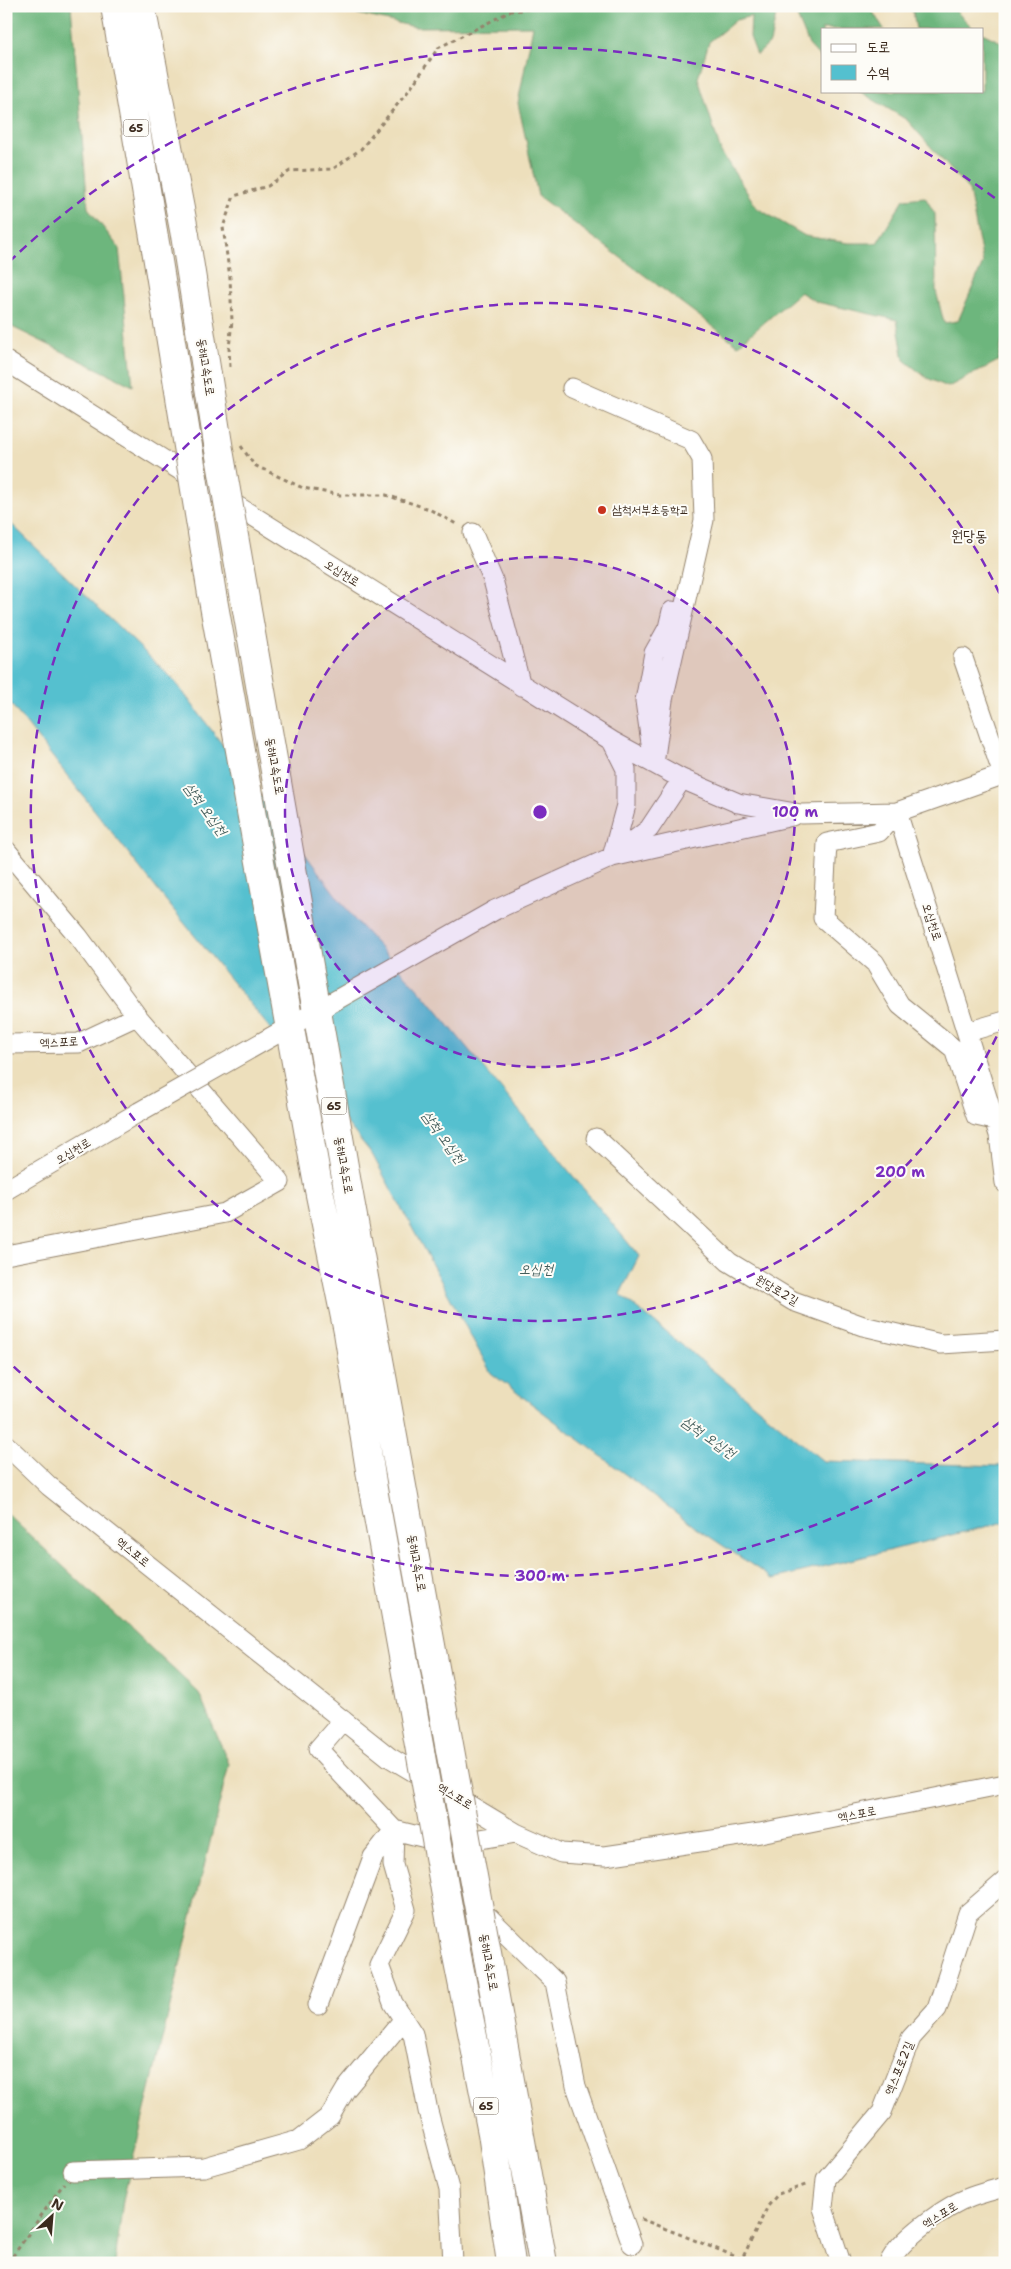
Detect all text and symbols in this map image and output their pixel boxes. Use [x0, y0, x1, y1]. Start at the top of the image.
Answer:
legend [821, 28, 984, 92]
text: 도로 [866, 37, 890, 57]
text: 수역 [866, 63, 890, 83]
road number: 65 [124, 120, 148, 136]
street label: 동해고속도로 [194, 337, 218, 397]
place label: 삼척서부초등학교 [612, 502, 689, 518]
marker: 삼척서부초등학교 [596, 504, 608, 516]
district label: 원당동 [951, 526, 987, 546]
street label: 오십천로 [321, 556, 363, 590]
street label: 동해고속도로 [262, 736, 288, 796]
water label: 삼척 오십천 [181, 779, 232, 840]
text: 100 m [772, 802, 818, 822]
centre of rings [531, 803, 549, 821]
street label: 오십천로 [918, 901, 946, 943]
street label: 엑스포로 [39, 1033, 79, 1051]
road number: 65 [322, 1098, 346, 1114]
water label: 삼척 오십천 [419, 1107, 470, 1168]
street label: 오십천로 [52, 1134, 94, 1168]
street label: 동해고속도로 [331, 1135, 357, 1195]
text: 200 m [875, 1162, 925, 1182]
water label: 오십천 [519, 1260, 555, 1278]
street label: 원당로2길 [753, 1271, 802, 1309]
water label: 삼척 오십천 [679, 1412, 741, 1463]
street label: 동해고속도로 [404, 1533, 430, 1593]
street label: 엑스포로 [113, 1534, 153, 1570]
text: 300 m [515, 1566, 565, 1586]
street label: 엑스포로 [434, 1779, 476, 1813]
street label: 엑스포로 [837, 1802, 877, 1826]
street label: 동해고속도로 [476, 1932, 502, 1992]
street label: 엑스포로2길 [881, 2038, 917, 2097]
road number: 65 [474, 2098, 498, 2114]
north arrow [28, 2192, 78, 2242]
text: N [49, 2194, 67, 2215]
street label: 엑스포로 [919, 2198, 961, 2232]

